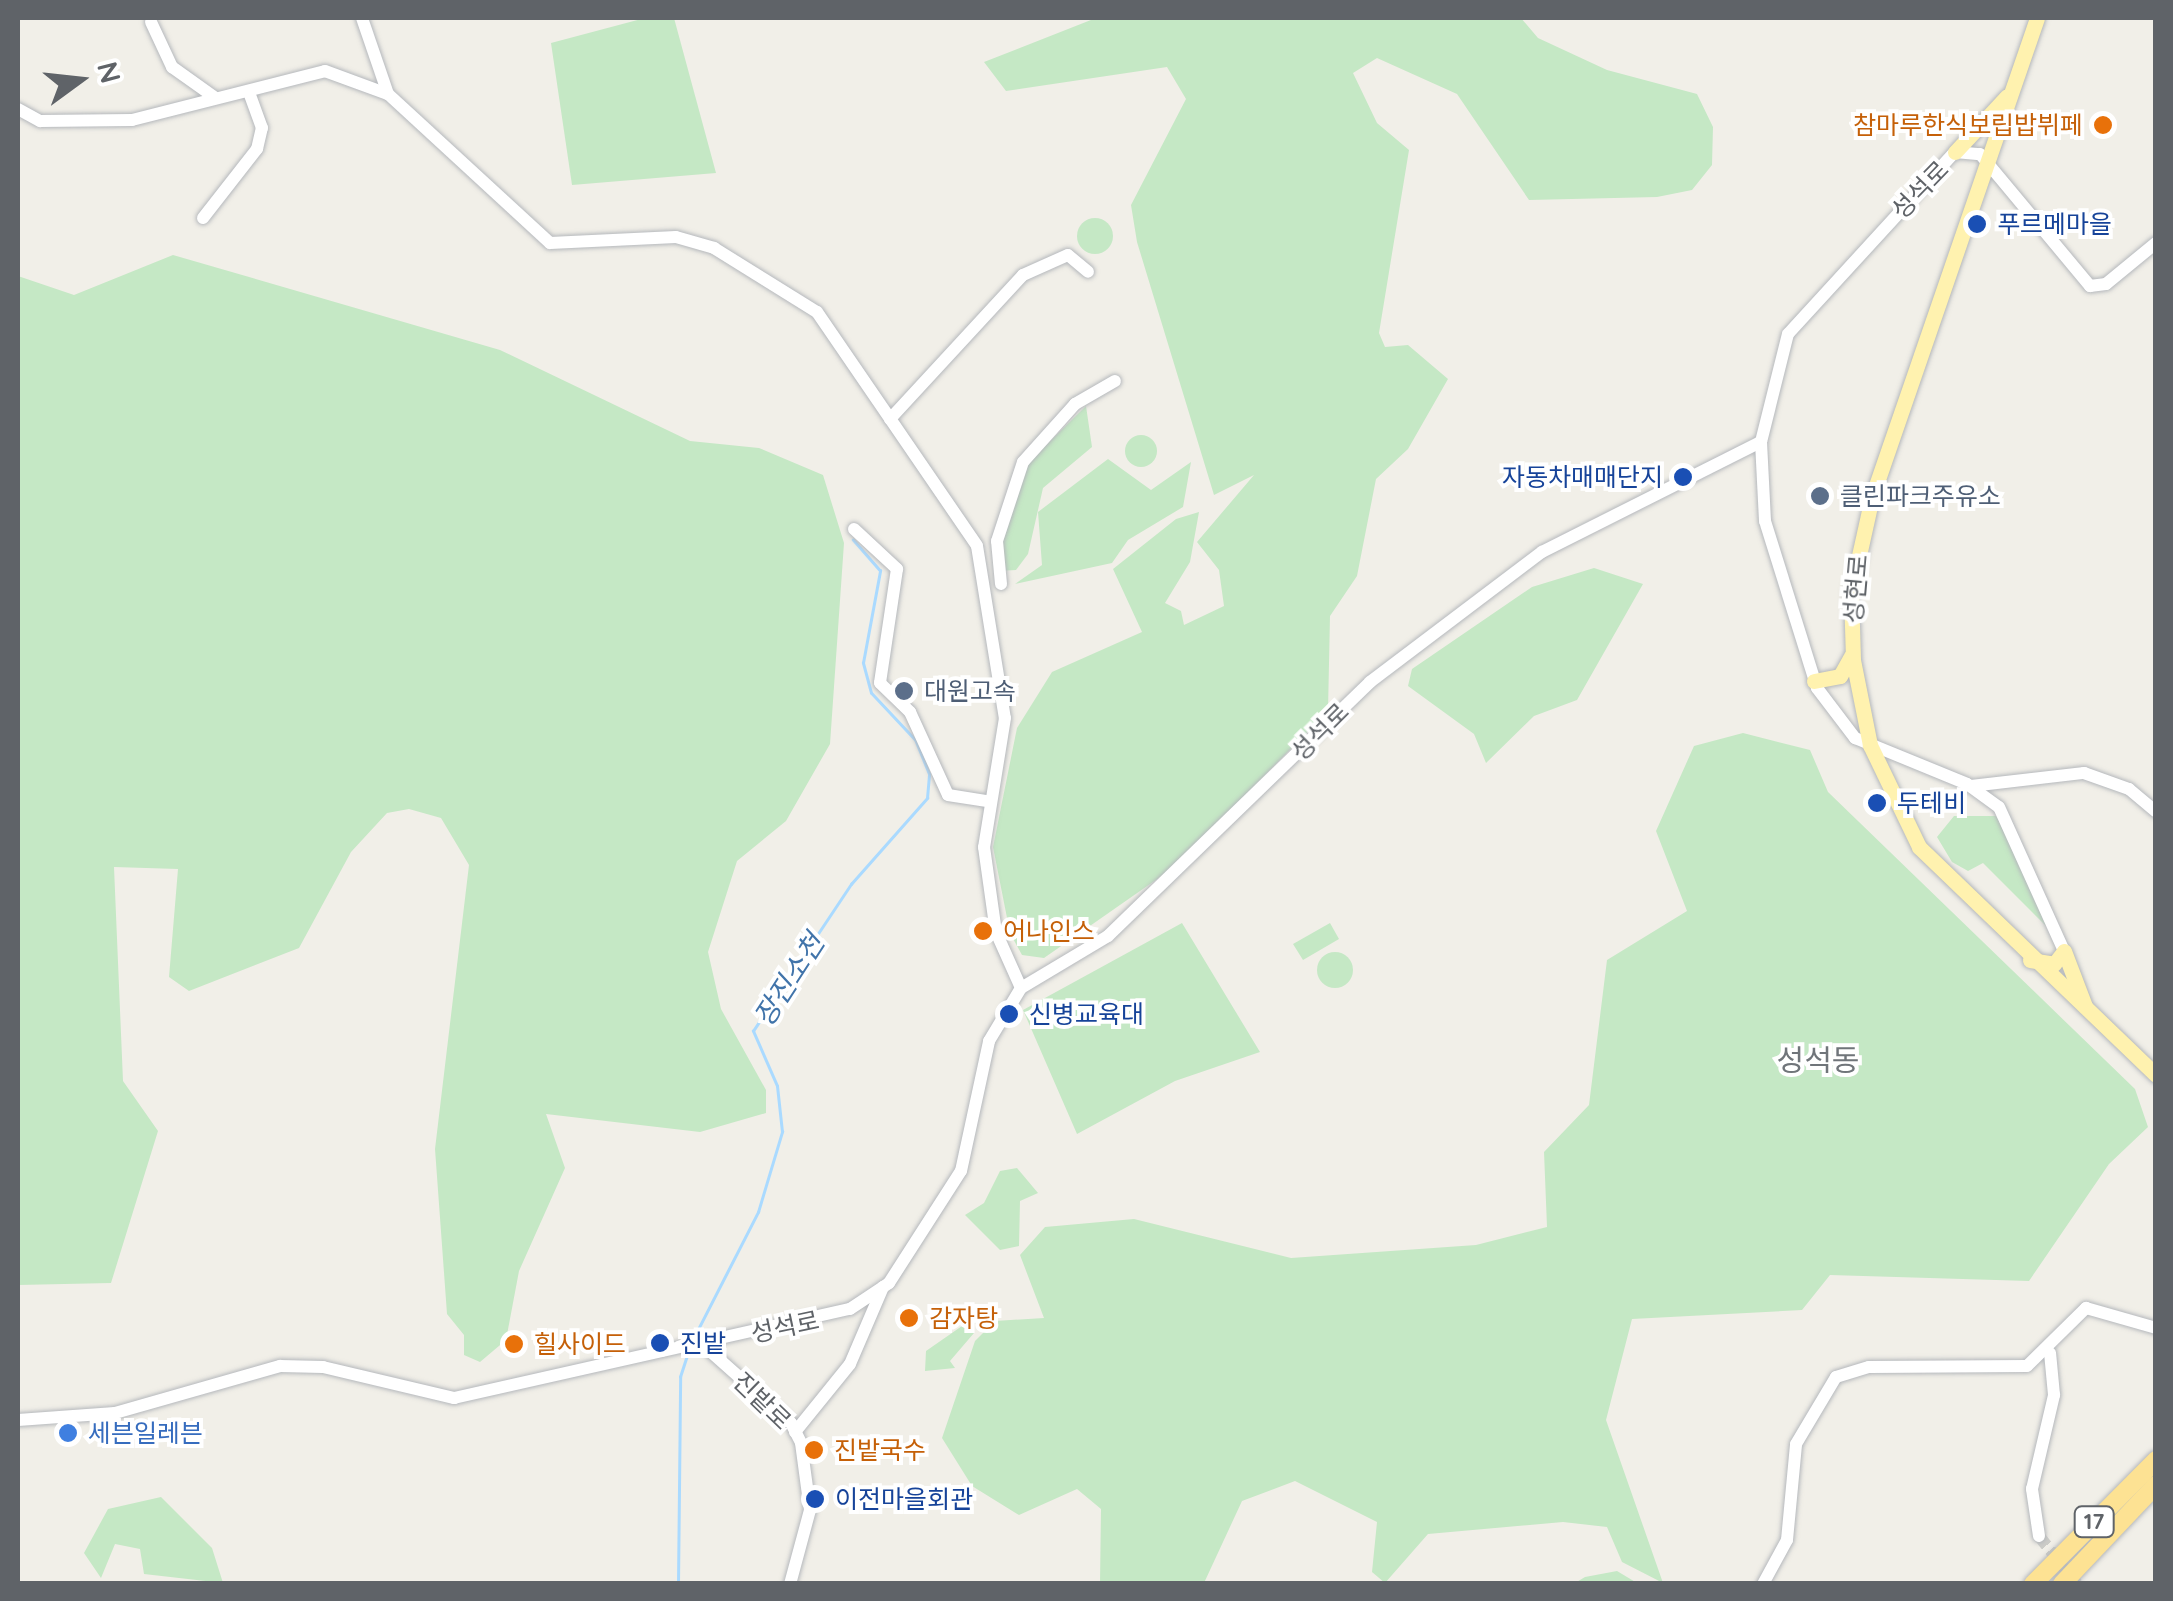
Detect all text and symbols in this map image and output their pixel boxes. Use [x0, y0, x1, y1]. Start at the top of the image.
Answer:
north arrow [30, 30, 130, 130]
text: N [90, 58, 129, 87]
place label: 참마루한식보립밥뷔페 [1853, 110, 2083, 140]
marker: 참마루한식보립밥뷔페 [2092, 114, 2114, 136]
street label: 성석로 [1885, 155, 1955, 225]
place label: 푸르메마을 [1997, 209, 2112, 239]
marker: 푸르메마을 [1966, 213, 1988, 235]
place label: 자동차매매단지 [1502, 462, 1663, 492]
marker: 자동차매매단지 [1672, 466, 1694, 488]
place label: 클린파크주유소 [1840, 481, 2001, 511]
marker: 클린파크주유소 [1809, 485, 1831, 507]
street label: 성현로 [1838, 553, 1874, 625]
place label: 대원고속 [924, 676, 1016, 706]
marker: 대원고속 [893, 680, 915, 702]
street label: 성석로 [1285, 697, 1355, 767]
place label: 두테비 [1897, 788, 1966, 818]
marker: 두테비 [1866, 792, 1888, 814]
place label: 어나인스 [1003, 916, 1095, 946]
marker: 어나인스 [972, 920, 994, 942]
water label: 장진소천 [747, 928, 831, 1032]
place label: 신병교육대 [1029, 999, 1144, 1029]
marker: 신병교육대 [998, 1003, 1020, 1025]
district label: 성석동 [1777, 1042, 1859, 1078]
place label: 감자탕 [929, 1303, 998, 1333]
street label: 성석로 [748, 1305, 822, 1349]
marker: 감자탕 [898, 1307, 920, 1329]
place label: 진밭 [680, 1328, 726, 1358]
place label: 힐사이드 [534, 1329, 626, 1359]
marker: 진밭 [649, 1332, 671, 1354]
marker: 힐사이드 [503, 1333, 525, 1355]
street label: 진밭로 [727, 1366, 797, 1436]
place label: 세븐일레븐 [88, 1418, 203, 1448]
marker: 세븐일레븐 [57, 1422, 79, 1444]
place label: 진밭국수 [834, 1435, 926, 1465]
marker: 진밭국수 [803, 1439, 825, 1461]
place label: 이전마을회관 [835, 1484, 973, 1514]
marker: 이전마을회관 [804, 1488, 826, 1510]
road number: 17 [2072, 1505, 2116, 1539]

